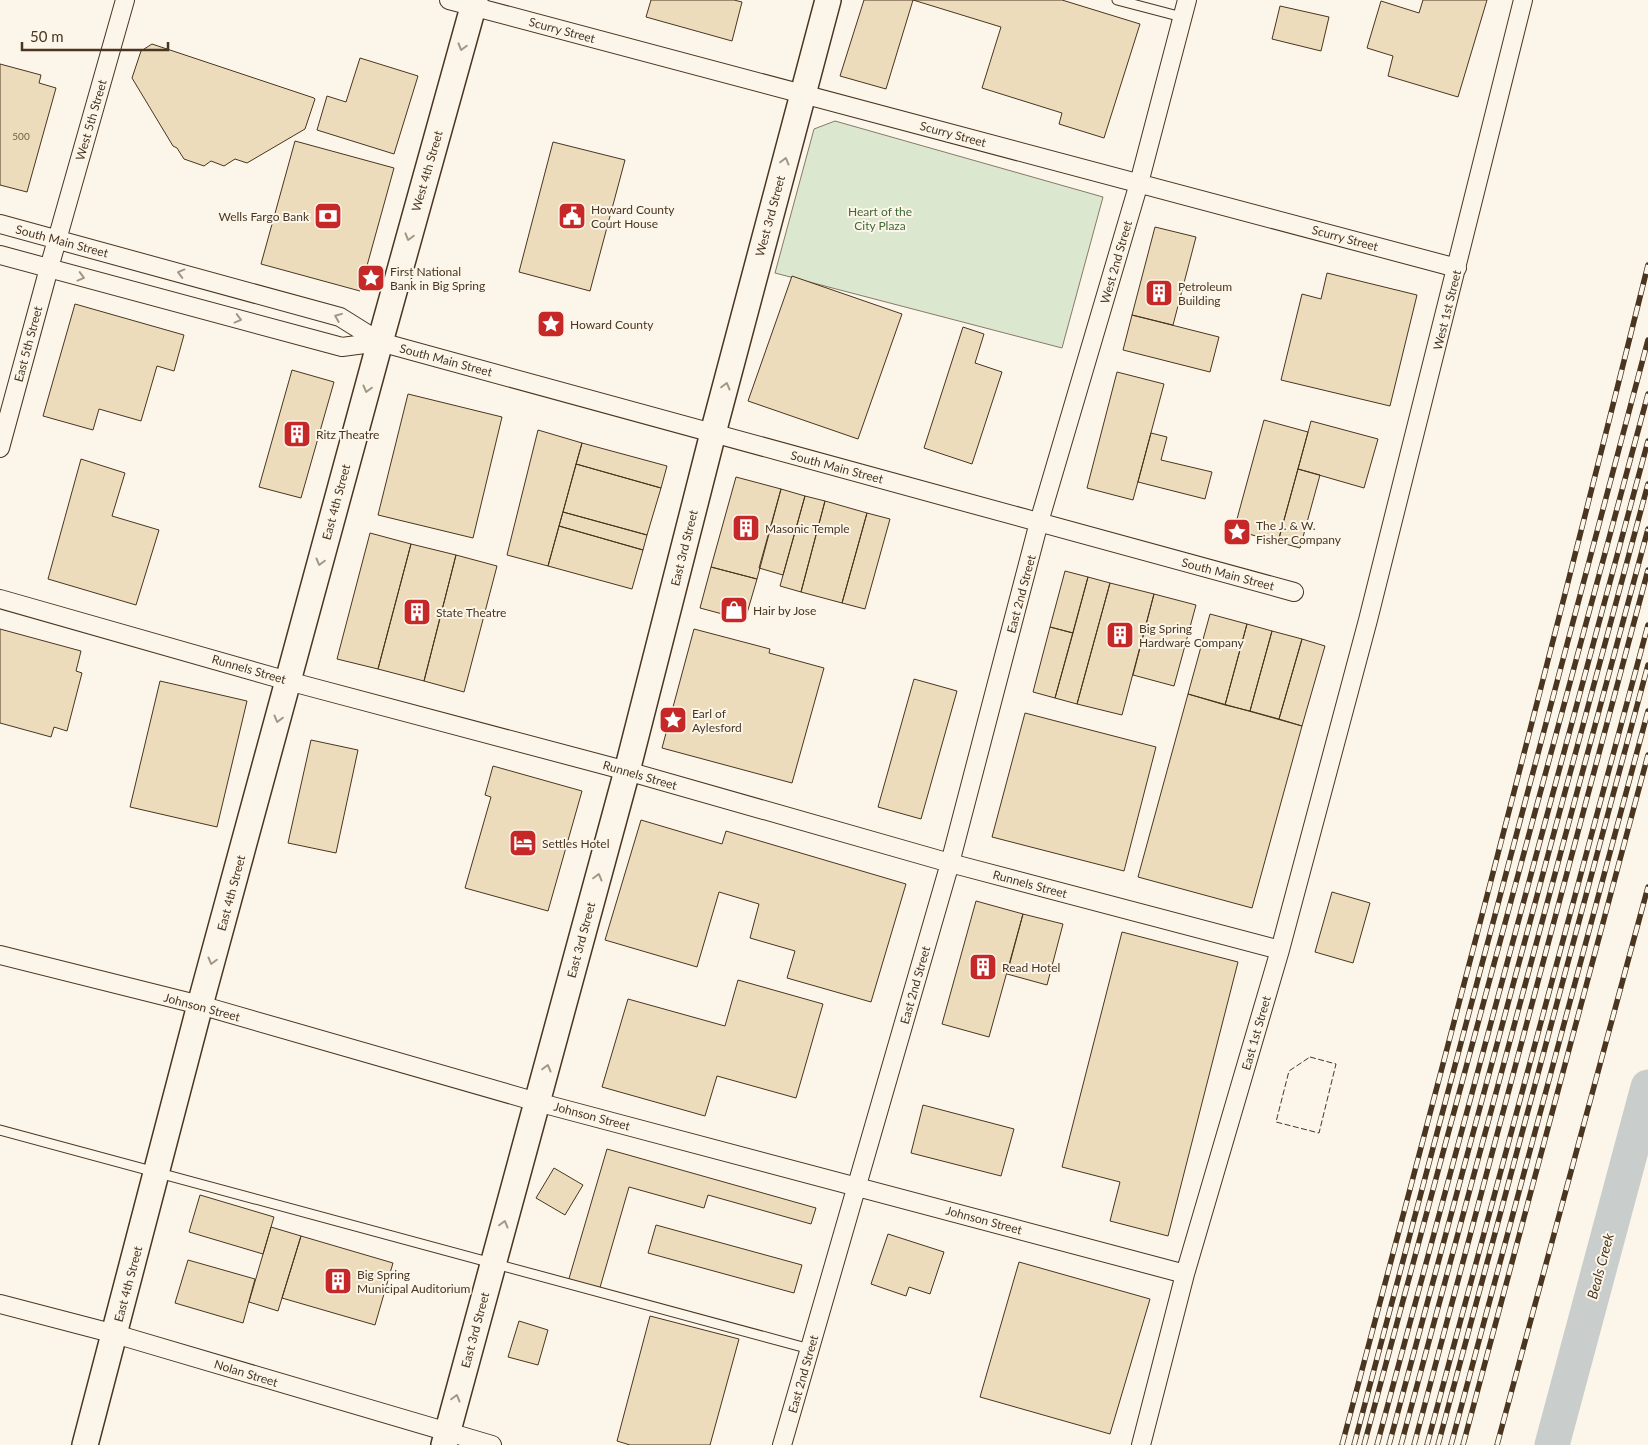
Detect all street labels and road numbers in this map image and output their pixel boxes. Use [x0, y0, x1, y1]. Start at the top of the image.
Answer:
street label: Scurry Street [527, 14, 598, 46]
street label: West 5th Street [72, 77, 110, 162]
street label: Scurry Street [918, 118, 989, 150]
street label: West 4th Street [408, 128, 446, 213]
street label: West 3rd Street [752, 173, 788, 258]
street label: West 2nd Street [1097, 218, 1135, 305]
street label: South Main Street [14, 221, 111, 261]
street label: Scurry Street [1310, 222, 1381, 254]
street label: West 1st Street [1430, 268, 1464, 351]
street label: East 5th Street [11, 304, 46, 384]
street label: South Main Street [398, 340, 495, 380]
street label: South Main Street [789, 447, 886, 487]
street label: East 4th Street [319, 462, 354, 542]
street label: East 3rd Street [667, 508, 701, 588]
street label: East 2nd Street [1003, 553, 1039, 635]
street label: South Main Street [1180, 554, 1277, 594]
street label: Runnels Street [210, 651, 288, 687]
street label: Runnels Street [601, 757, 679, 793]
street label: East 4th Street [214, 853, 249, 933]
street label: Runnels Street [991, 867, 1070, 901]
street label: East 3rd Street [564, 900, 599, 980]
street label: East 2nd Street [897, 944, 933, 1026]
street label: Johnson Street [162, 990, 242, 1025]
street label: East 1st Street [1238, 993, 1274, 1072]
street label: Johnson Street [552, 1099, 632, 1134]
street label: Johnson Street [944, 1203, 1024, 1238]
street label: East 4th Street [111, 1244, 146, 1324]
street label: East 3rd Street [458, 1290, 493, 1370]
street label: East 2nd Street [785, 1333, 821, 1415]
street label: Nolan Street [212, 1356, 280, 1390]

